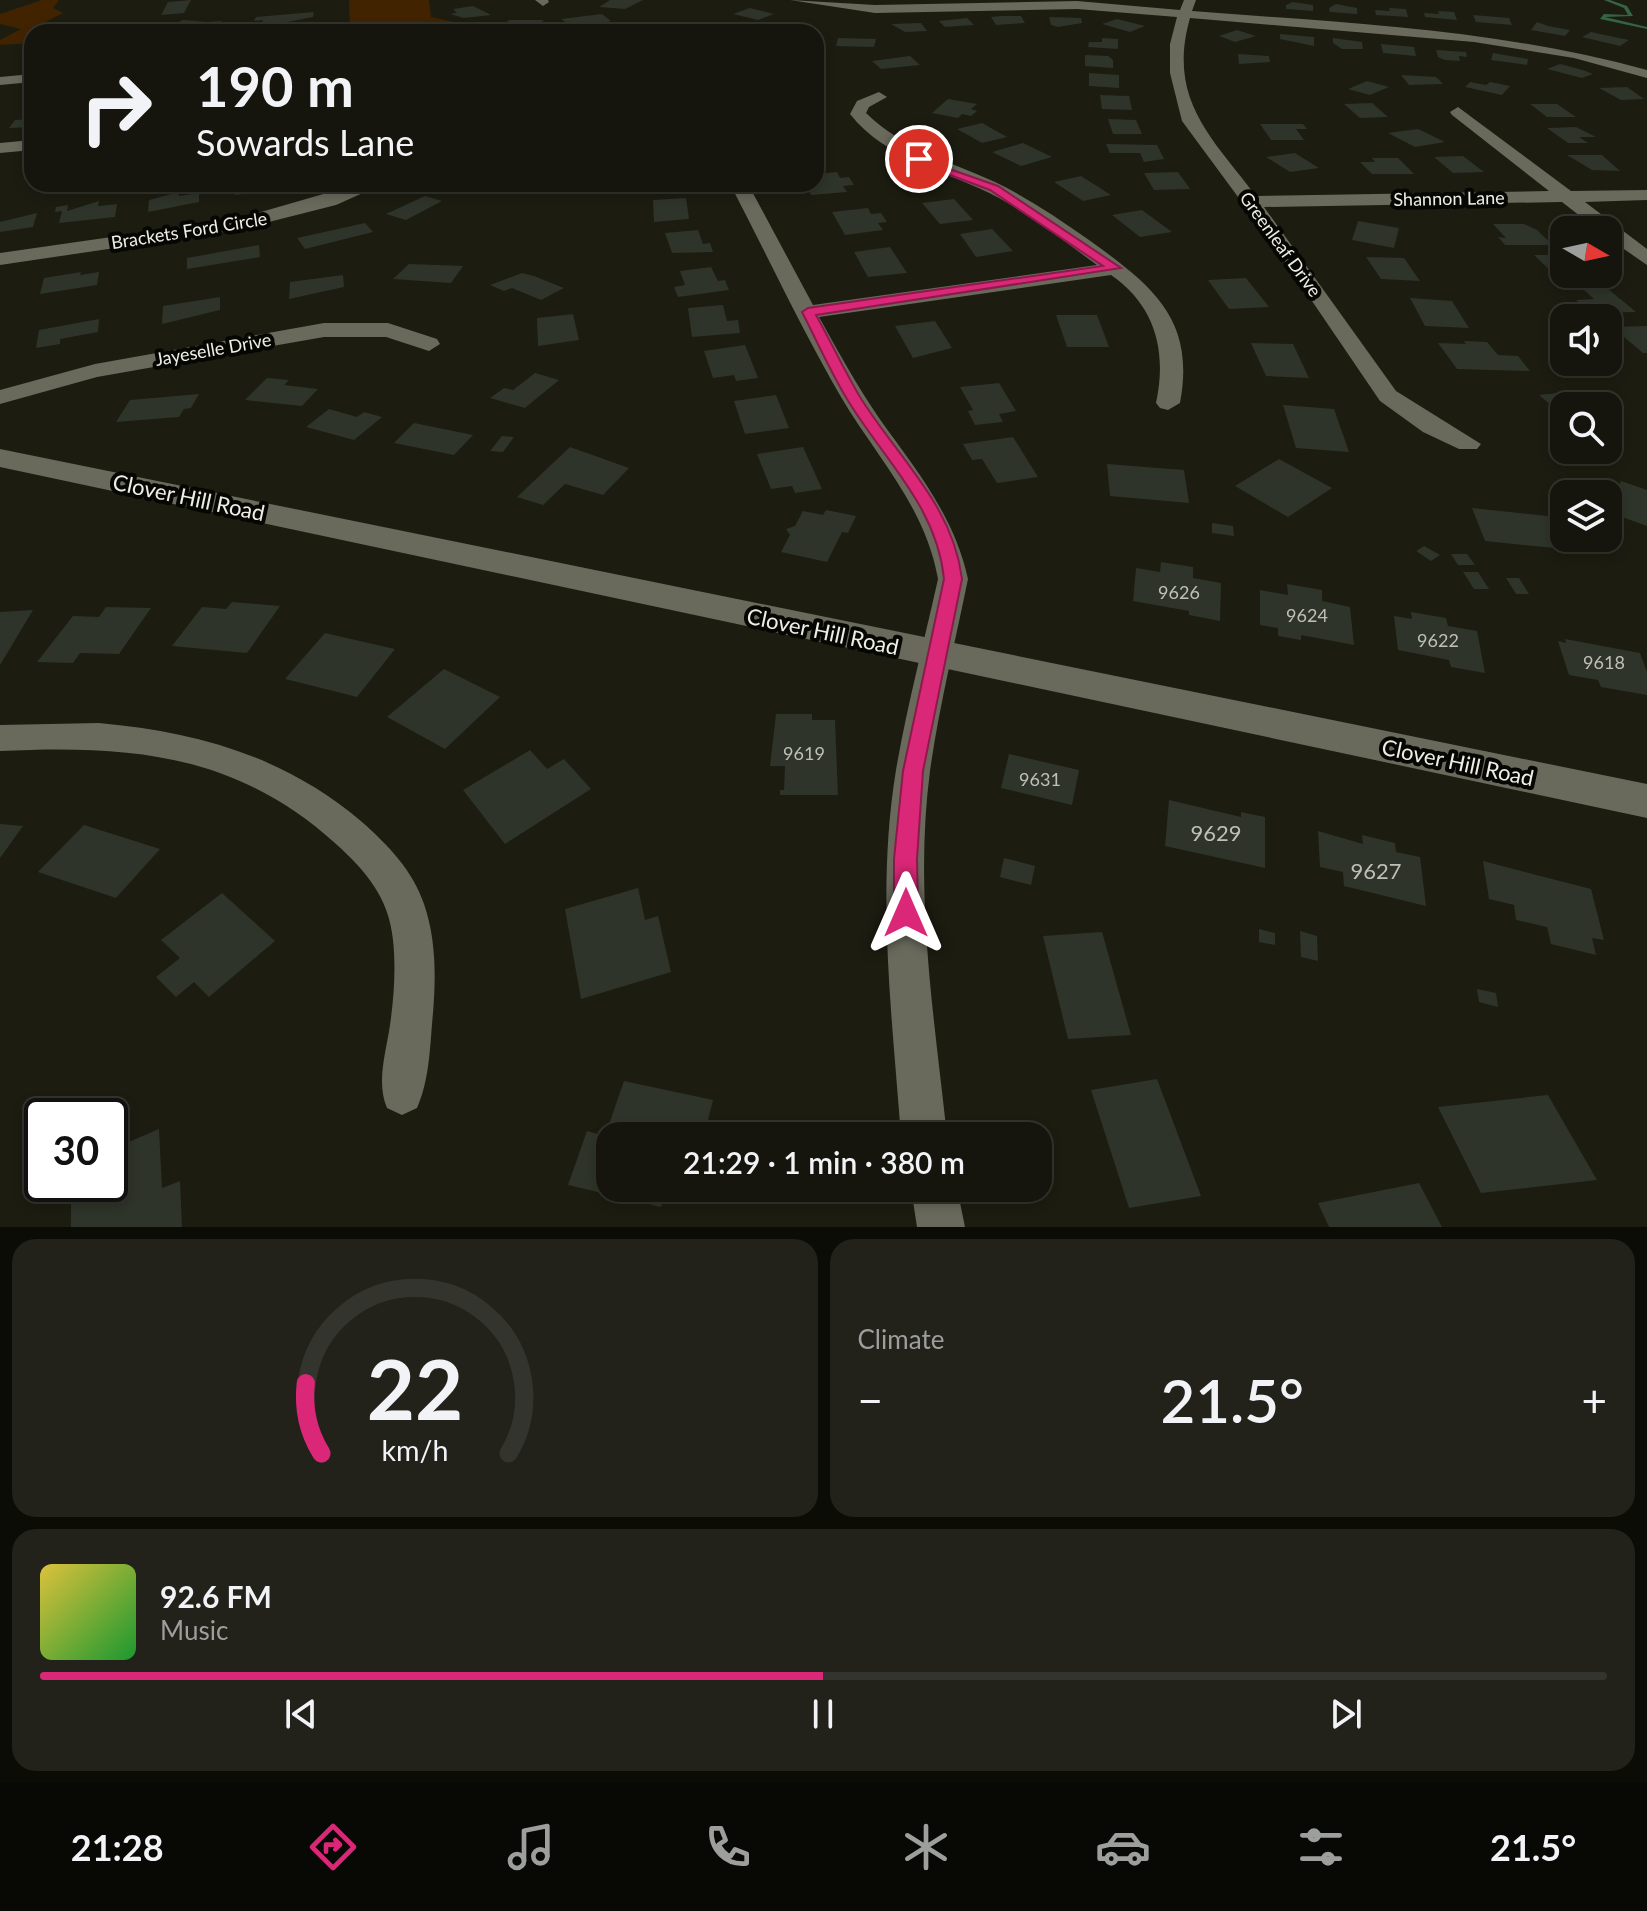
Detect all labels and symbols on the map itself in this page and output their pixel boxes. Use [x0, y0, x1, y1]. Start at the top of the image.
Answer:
pin [885, 125, 953, 193]
street label: Shannon Lane [1393, 186, 1505, 210]
street label: Greenleaf Drive [1236, 187, 1326, 301]
street label: Brackets Ford Circle [109, 207, 269, 253]
north arrow [1550, 216, 1622, 288]
street label: Jayeselle Drive [153, 328, 273, 370]
street label: Clover Hill Road [111, 468, 267, 526]
house number: 9626 [1158, 581, 1200, 603]
street label: Clover Hill Road [745, 602, 901, 660]
house number: 9624 [1286, 604, 1328, 626]
house number: 9622 [1417, 629, 1459, 651]
house number: 9618 [1583, 651, 1625, 673]
street label: Clover Hill Road [1380, 733, 1536, 791]
house number: 9619 [783, 742, 825, 764]
house number: 9631 [1019, 768, 1061, 790]
house number: 9629 [1190, 819, 1242, 846]
house number: 9627 [1350, 857, 1402, 884]
position arrow [864, 871, 948, 955]
speed limit sign: 30 [24, 1098, 128, 1202]

